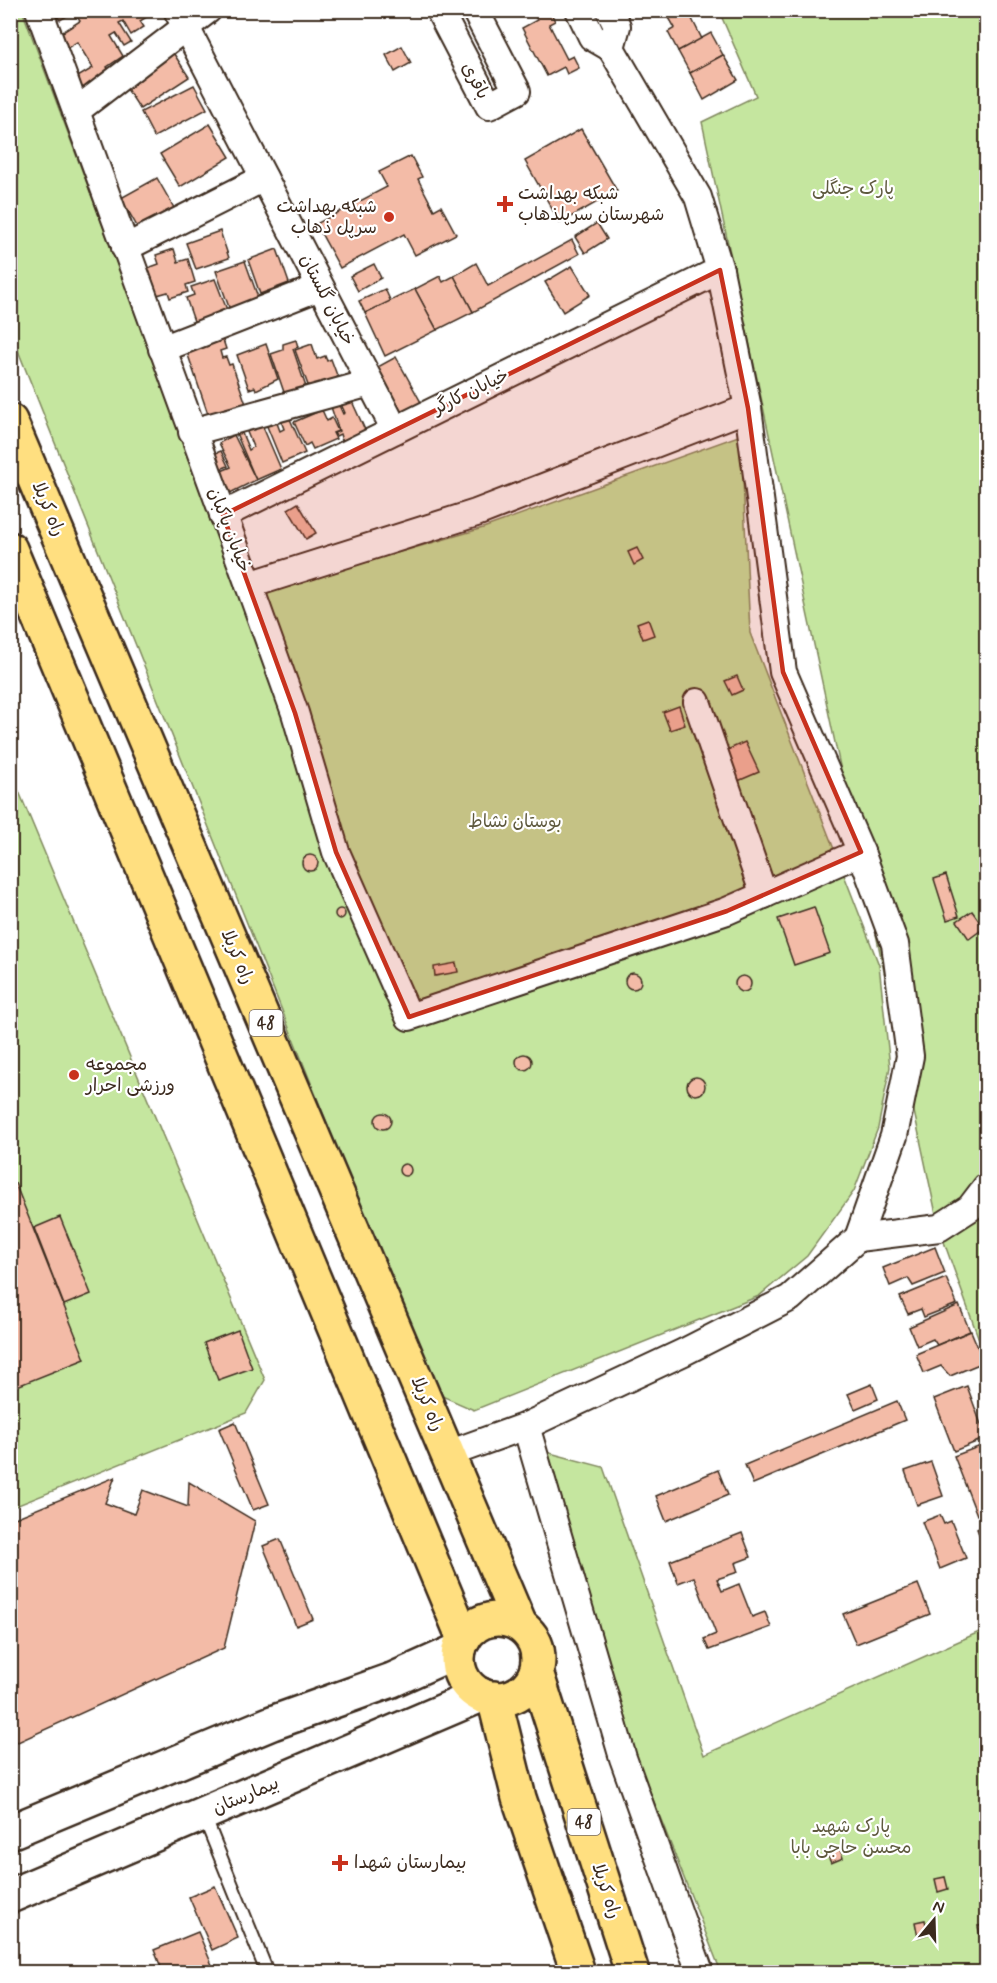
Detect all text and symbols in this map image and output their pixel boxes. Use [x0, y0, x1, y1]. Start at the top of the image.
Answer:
street label: باقری [455, 58, 495, 104]
park label: پارک جنگلی [812, 177, 894, 201]
place label: شبکه بهداشت شهرستان سرپلذهاب [518, 182, 664, 227]
place label: شبکه بهداشت سرپل ذهاب [277, 195, 377, 240]
marker: شبکه بهداشت شهرستان سرپلذهاب [496, 195, 514, 213]
marker: شبکه بهداشت سرپل ذهاب [382, 210, 396, 224]
street label: خیابان گلستان [294, 250, 360, 350]
street label: خیابان کارگر [427, 363, 513, 422]
street label: راه کربلا [26, 478, 70, 540]
street label: خیابان پاکبان [202, 484, 256, 576]
park label: بوستان نشاط [468, 810, 562, 834]
street label: راه کربلا [215, 926, 259, 988]
road number: 48 [250, 1010, 282, 1036]
place label: مجموعه ورزشی احرار [84, 1053, 175, 1098]
marker: مجموعه ورزشی احرار [67, 1068, 81, 1082]
street label: راه کربلا [405, 1373, 449, 1435]
street label: بیمارستان [209, 1771, 283, 1821]
road number: 48 [568, 1809, 600, 1835]
park label: پارک شهید محسن حاجی بابا [790, 1815, 912, 1860]
place label: بیمارستان شهدا [354, 1851, 466, 1875]
marker: بیمارستان شهدا [331, 1854, 349, 1872]
street label: راه کربلا [586, 1860, 626, 1922]
north arrow [904, 1890, 964, 1950]
text: N [930, 1896, 947, 1919]

